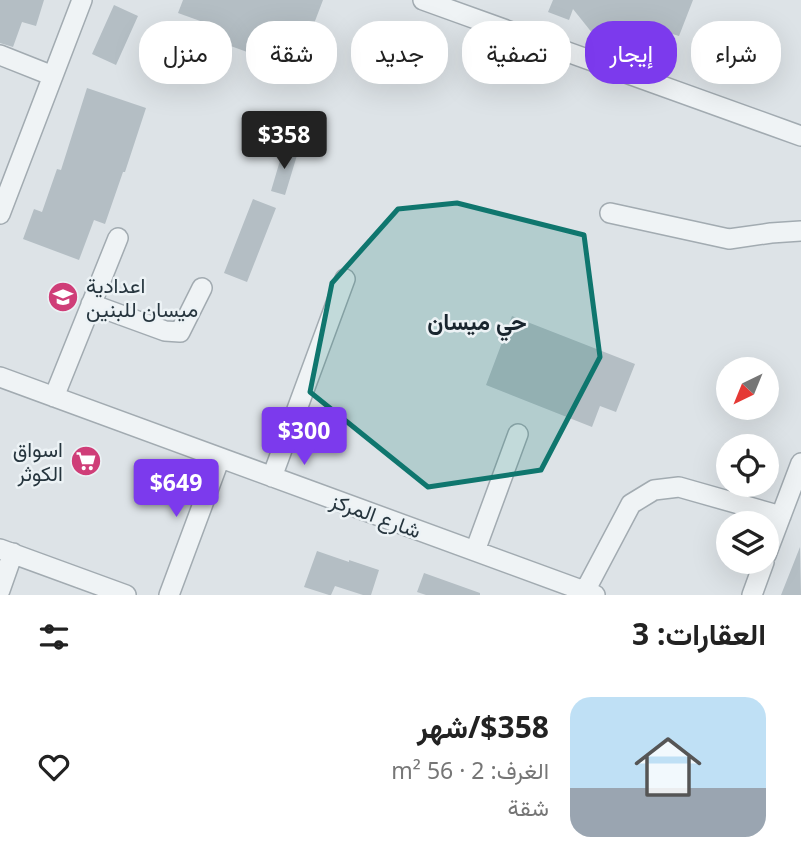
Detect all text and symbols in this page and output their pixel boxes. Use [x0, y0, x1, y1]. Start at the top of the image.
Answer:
chip: منزل [139, 21, 232, 84]
chip: شقة [246, 21, 337, 84]
chip: جديد [351, 21, 448, 84]
chip: تصفية [462, 21, 571, 84]
chip: إيجار [585, 21, 677, 84]
chip: شراء [691, 21, 781, 84]
pin: $358 [243, 111, 325, 171]
text: $358 [258, 118, 310, 150]
place label: اعدادية ميسان للبنين [86, 271, 198, 323]
school or university icon: اعدادية ميسان للبنين [46, 280, 80, 314]
district label: حي ميسان [427, 305, 527, 342]
north arrow [716, 357, 779, 420]
map controls [716, 357, 779, 574]
pin: $300 [263, 407, 345, 467]
text: $300 [278, 414, 330, 446]
button: locate [716, 434, 779, 497]
place label: اسواق الكوثر [13, 435, 63, 487]
supermarket icon: اسواق الكوثر [69, 444, 103, 478]
pin: $649 [135, 460, 217, 519]
text: $649 [150, 466, 202, 498]
street label: شارع المركز [326, 485, 425, 545]
button: layers [716, 511, 779, 574]
text: العقارات: 3 [632, 613, 766, 654]
icon: filters [35, 618, 73, 656]
text: $358/شهر [417, 706, 549, 747]
icon: home [626, 725, 710, 809]
icon: heart [35, 748, 73, 786]
text: الغرف: 2 · 56 m² [391, 754, 549, 786]
text: شقة [507, 791, 549, 823]

